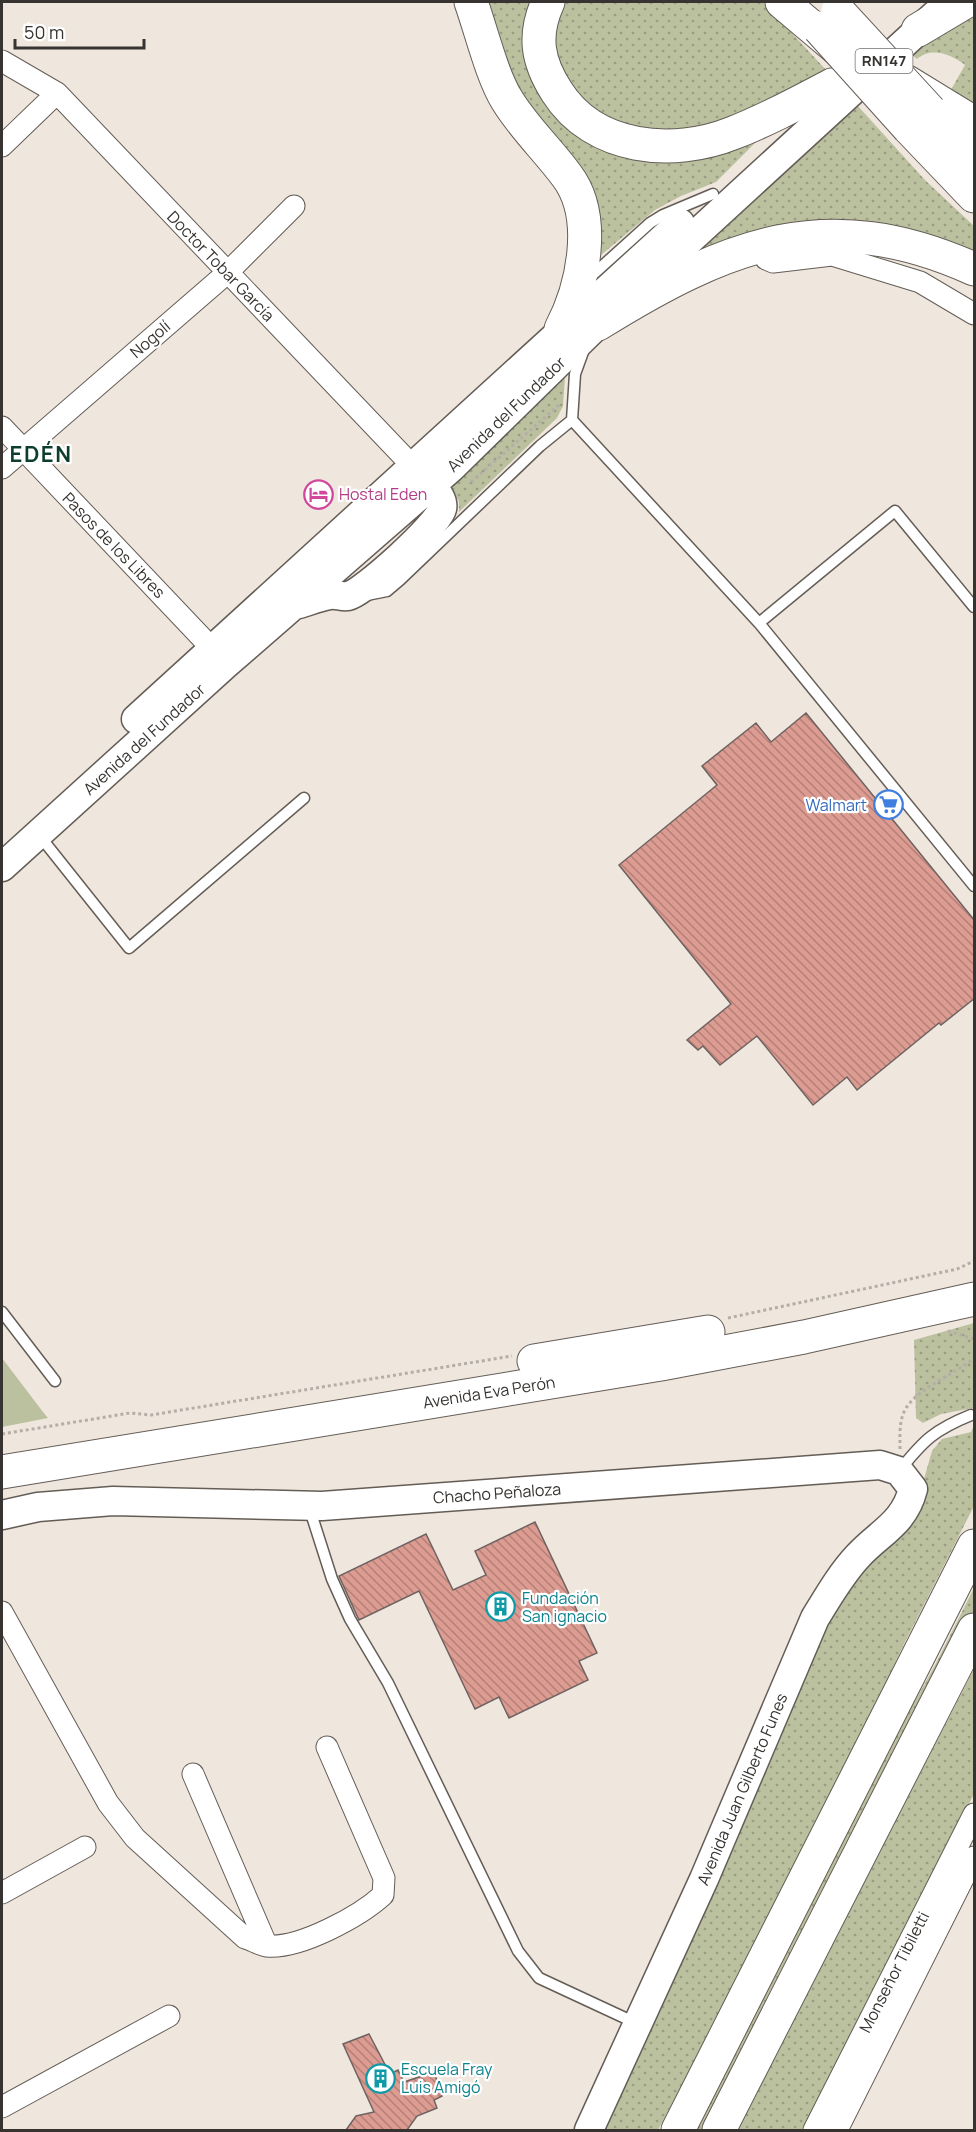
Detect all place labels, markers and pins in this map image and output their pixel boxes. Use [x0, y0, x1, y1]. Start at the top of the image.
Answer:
hotel icon: Hostal Eden [302, 478, 334, 510]
place label: Hostal Eden [339, 483, 427, 505]
supermarket icon: Walmart [872, 789, 904, 821]
place label: Walmart [805, 794, 867, 816]
place label: Fundación San ignacio [522, 1587, 607, 1627]
building icon: Fundación San ignacio [485, 1591, 517, 1623]
place label: Escuela Fray Luis Amigó [401, 2058, 493, 2098]
building icon: Escuela Fray Luis Amigó [364, 2062, 396, 2094]

